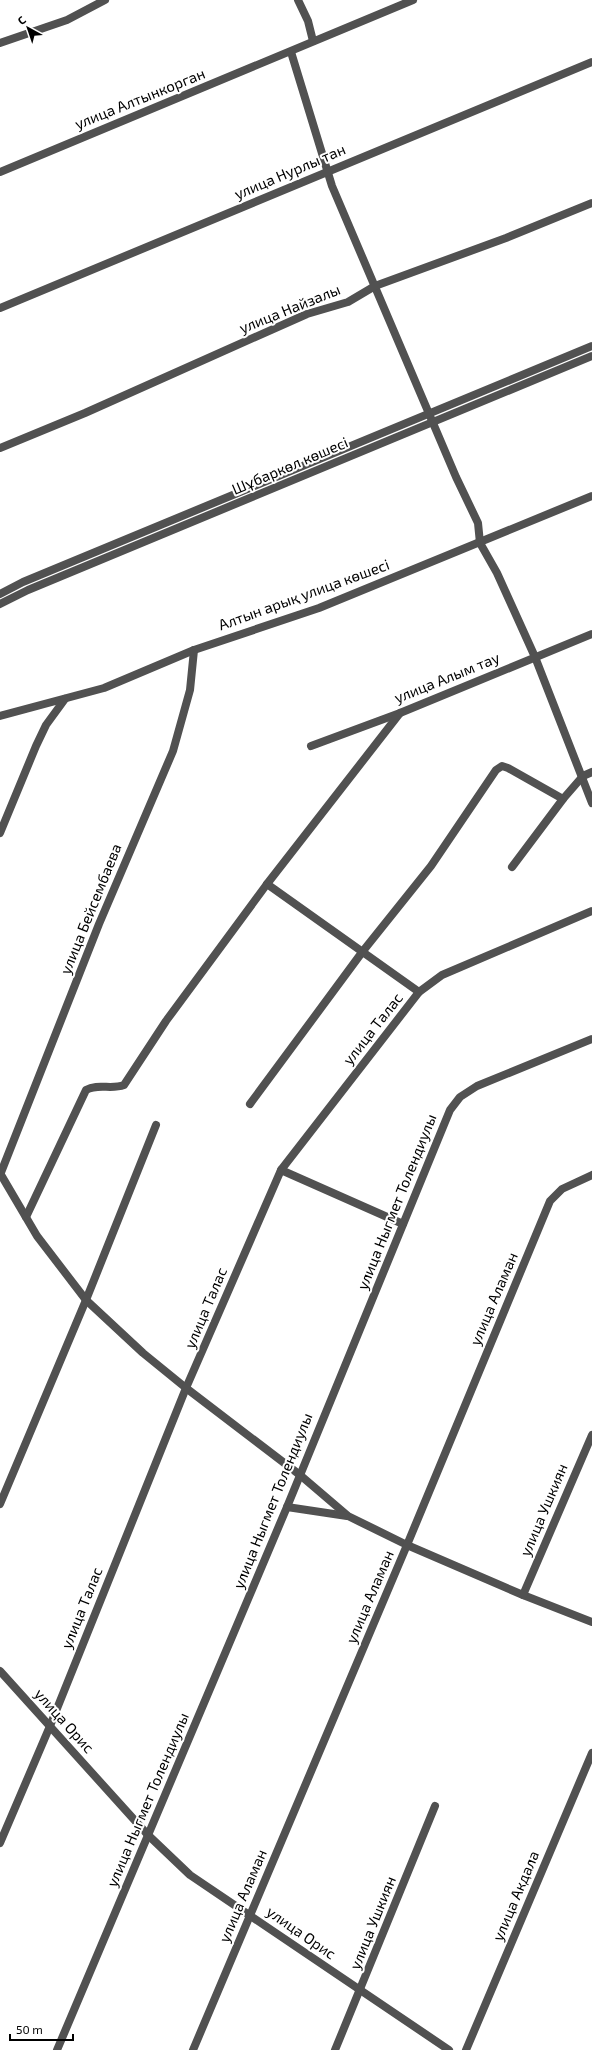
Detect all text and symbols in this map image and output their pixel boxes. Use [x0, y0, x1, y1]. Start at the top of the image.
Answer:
north arrow [8, 8, 48, 48]
text: С [15, 13, 28, 27]
street label: улица Алтынкорган [72, 64, 208, 133]
street label: улица Нурлы тан [231, 140, 348, 204]
street label: улица Найзалы [237, 280, 343, 337]
street label: Шұбаркөл көшесі [229, 433, 350, 498]
street label: Алтын арық улица көшесі [216, 555, 392, 634]
street label: улица Алым тау [391, 648, 502, 707]
street label: улица Бейсембаева [56, 841, 125, 977]
street label: улица Талас [339, 989, 407, 1069]
street label: улица Ныгмет Толендиулы [353, 1111, 441, 1292]
street label: улица Аламан [465, 1249, 522, 1348]
street label: улица Талас [180, 1264, 231, 1351]
street label: улица Ныгмет Толендиулы [229, 1410, 317, 1591]
street label: улица Ушкиян [515, 1460, 572, 1559]
street label: улица Аламан [341, 1547, 398, 1646]
street label: улица Талас [57, 1564, 107, 1651]
street label: улица Орис [30, 1685, 98, 1757]
street label: улица Ныгмет Толендиулы [102, 1710, 193, 1890]
street label: улица Аламан [214, 1846, 271, 1945]
street label: улица Акдала [488, 1848, 543, 1944]
street label: улица Ушкиян [345, 1873, 400, 1972]
street label: улица Орис [263, 1902, 340, 1963]
scale bar [10, 2016, 73, 2042]
text: 50 m [16, 2022, 43, 2036]

